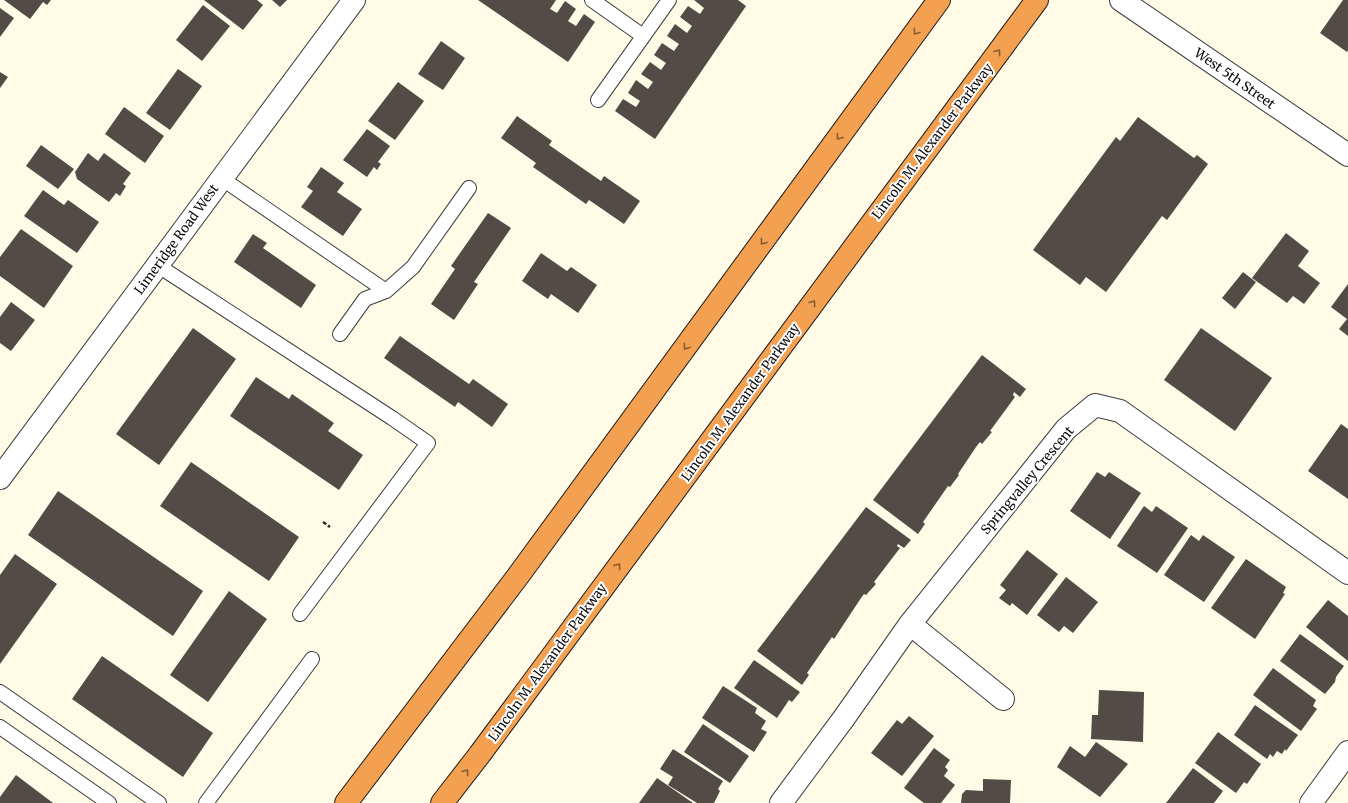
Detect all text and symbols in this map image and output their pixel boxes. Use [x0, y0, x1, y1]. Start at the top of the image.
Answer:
one-way arrow [914, 27, 921, 34]
street label: West 5th Street [1190, 44, 1278, 113]
one-way arrow [993, 50, 1000, 57]
street label: Lincoln M. Alexander Parkway [868, 60, 997, 223]
one-way arrow [837, 132, 844, 139]
street label: Limeridge Road West [131, 181, 222, 298]
one-way arrow [761, 237, 768, 244]
one-way arrow [808, 300, 815, 307]
street label: Lincoln M. Alexander Parkway [677, 320, 804, 485]
one-way arrow [684, 342, 691, 349]
street label: Springvalley Crescent [977, 423, 1078, 538]
one-way arrow [613, 564, 620, 571]
street label: Lincoln M. Alexander Parkway [484, 580, 611, 745]
one-way arrow [461, 769, 469, 776]

